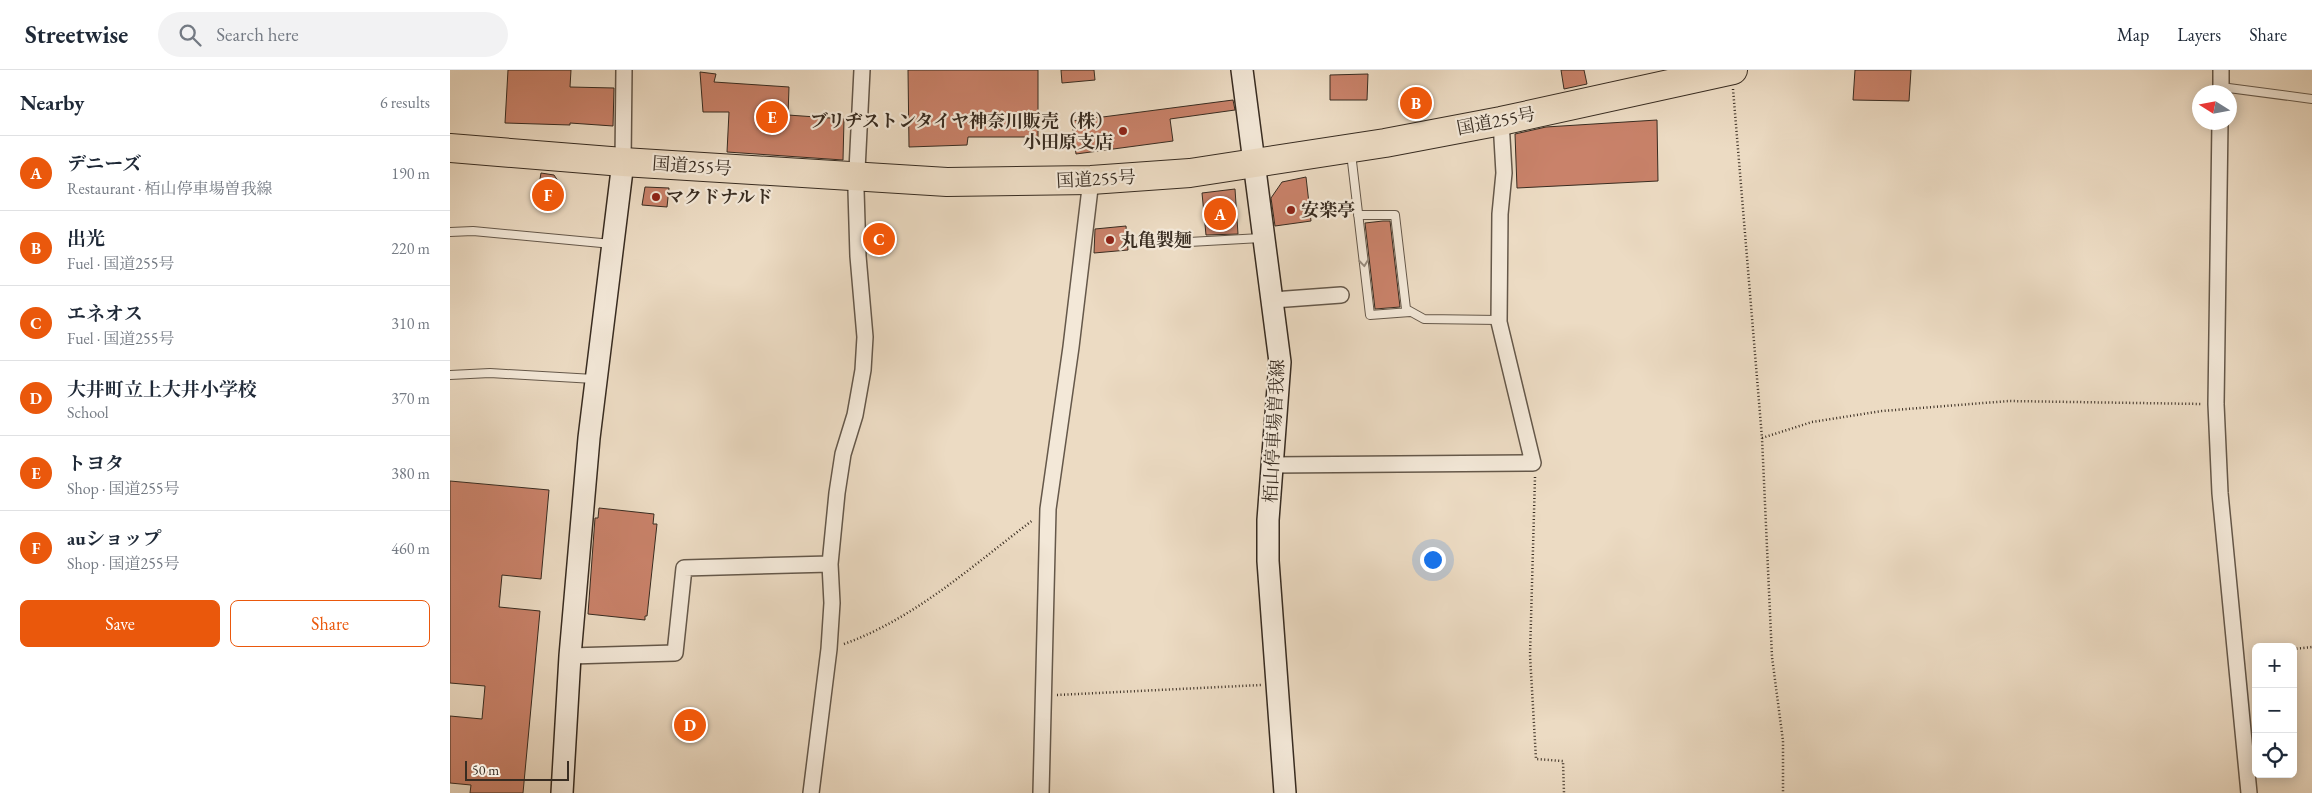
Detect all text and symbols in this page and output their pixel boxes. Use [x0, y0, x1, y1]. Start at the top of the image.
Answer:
search box [158, 12, 508, 57]
text: Streetwise [25, 19, 128, 50]
icon: search [176, 21, 204, 49]
text: Search here [216, 22, 299, 47]
text: Map [2117, 23, 2149, 46]
text: Layers [2177, 23, 2221, 46]
text: Share [2249, 23, 2287, 46]
pin: B [1400, 84, 1432, 122]
north arrow [2192, 85, 2237, 130]
text: Nearby [20, 89, 84, 116]
text: 6 results [380, 92, 430, 113]
pin: E [756, 98, 788, 136]
street label: 国道255号 [1454, 102, 1537, 139]
place label: ブリヂストンタイヤ神奈川販売（株） 小田原支店 [810, 109, 1113, 153]
marker: ブリヂストンタイヤ神奈川販売（株） 小田原支店 [1117, 125, 1129, 137]
text: デニーズ [67, 151, 141, 176]
street label: 国道255号 [651, 151, 733, 180]
text: A [30, 163, 42, 184]
text: 190 m [391, 163, 430, 184]
street label: 国道255号 [1055, 165, 1136, 192]
pin: F [532, 176, 564, 214]
text: Restaurant · 栢山停車場曽我線 [67, 178, 272, 199]
place label: マクドナルド [666, 185, 773, 208]
marker: マクドナルド [650, 191, 662, 203]
pin: A [1204, 195, 1236, 233]
place label: 安楽亭 [1301, 198, 1355, 221]
marker: 安楽亭 [1285, 204, 1297, 216]
pin: C [863, 220, 895, 258]
text: 出光 [67, 226, 105, 251]
place label: 丸亀製麺 [1120, 228, 1192, 251]
marker: 丸亀製麺 [1104, 234, 1116, 246]
text: B [31, 238, 41, 259]
text: 220 m [391, 238, 430, 259]
text: Fuel · 国道255号 [67, 253, 174, 274]
one-way arrow [1358, 260, 1369, 268]
text: エネオス [67, 301, 143, 326]
text: C [30, 313, 42, 334]
text: 310 m [391, 313, 430, 334]
text: Fuel · 国道255号 [67, 328, 174, 349]
street label: 栢山停車場曽我線 [1258, 358, 1289, 503]
text: 大井町立上大井小学校 [67, 377, 257, 402]
text: D [30, 388, 42, 409]
text: 370 m [391, 388, 430, 409]
text: School [67, 402, 109, 423]
text: トヨタ [67, 451, 124, 476]
text: E [31, 463, 41, 484]
text: 380 m [391, 463, 430, 484]
text: Shop · 国道255号 [67, 478, 180, 499]
text: auショップ [67, 526, 161, 551]
text: F [32, 538, 40, 559]
text: 460 m [391, 538, 430, 559]
your location [1420, 547, 1446, 573]
text: Shop · 国道255号 [67, 553, 180, 574]
button: Save [20, 600, 220, 647]
button: Share [230, 600, 430, 647]
map controls [2252, 643, 2297, 778]
button: + [2252, 643, 2297, 688]
button: − [2252, 688, 2297, 733]
pin: D [674, 706, 706, 744]
button: locate [2252, 733, 2297, 778]
scale bar [465, 758, 569, 781]
text: 50 m [472, 761, 499, 779]

